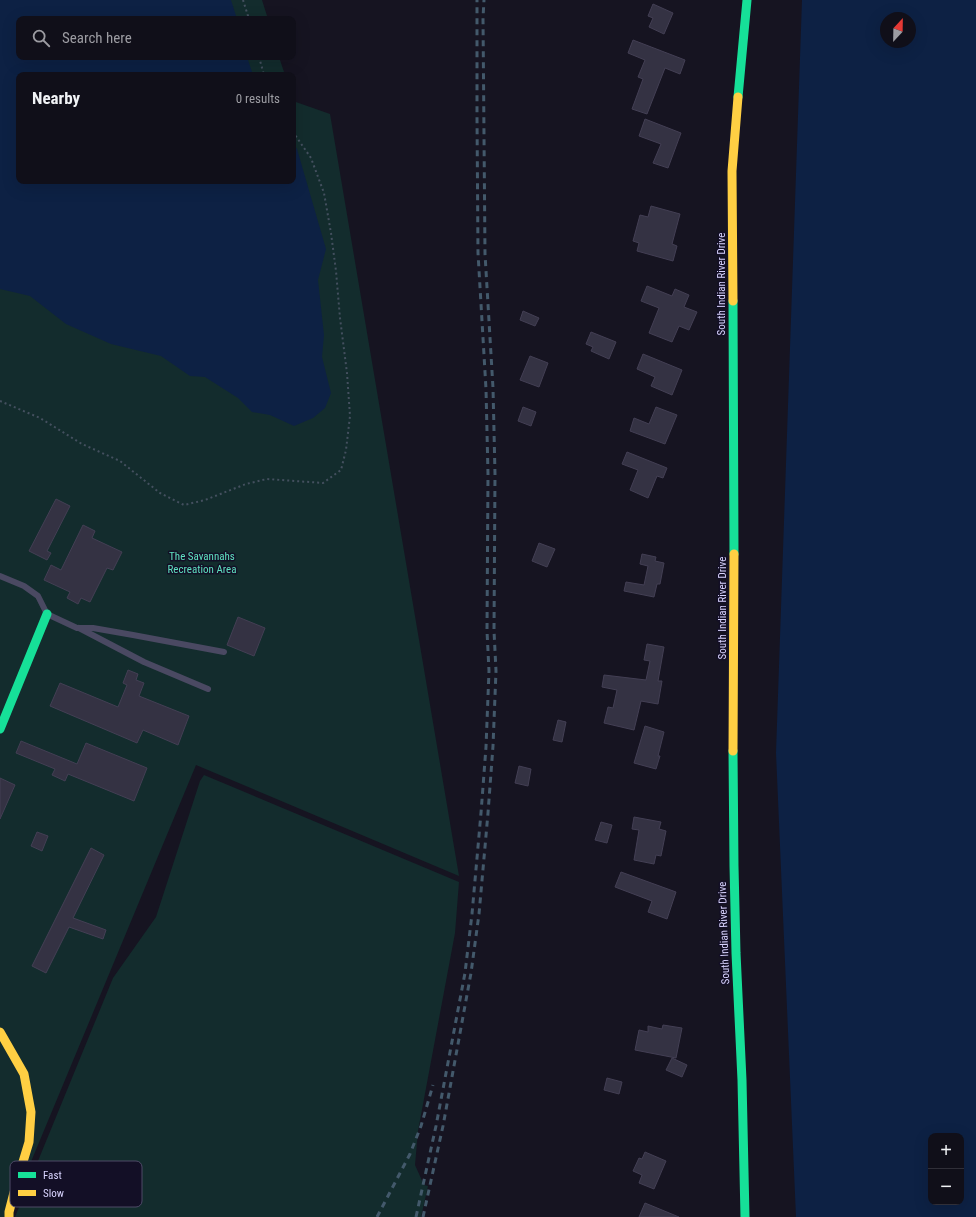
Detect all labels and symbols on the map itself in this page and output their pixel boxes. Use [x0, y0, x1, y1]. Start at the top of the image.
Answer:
north arrow [880, 12, 916, 48]
street label: South Indian River Drive [715, 233, 728, 335]
park label: The Savannahs Recreation Area [168, 550, 236, 576]
street label: South Indian River Drive [716, 557, 729, 659]
street label: South Indian River Drive [716, 881, 732, 985]
legend [10, 1161, 142, 1207]
text: Fast [43, 1169, 62, 1182]
text: Slow [43, 1187, 64, 1200]

